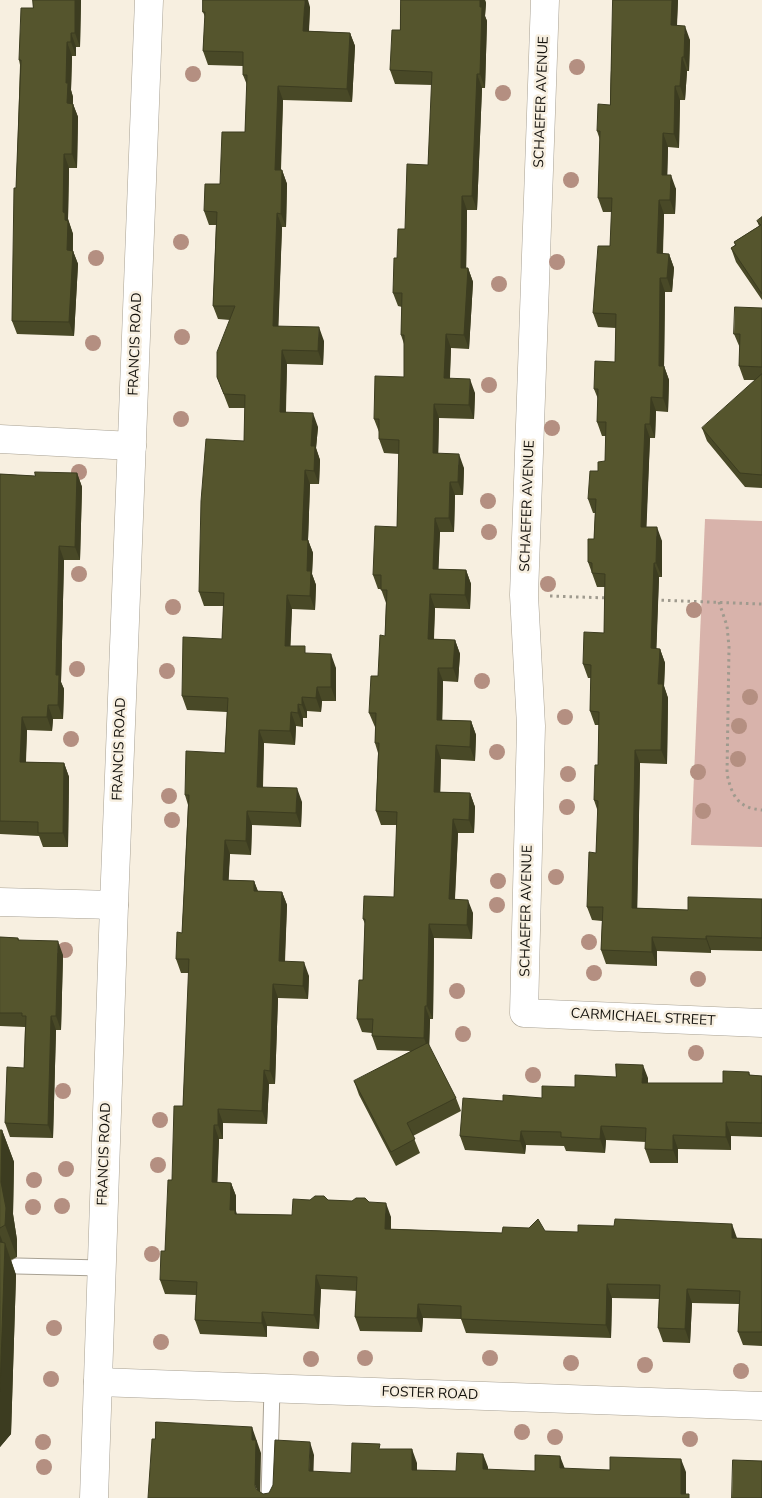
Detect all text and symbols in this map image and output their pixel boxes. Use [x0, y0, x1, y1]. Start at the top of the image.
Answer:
street label: SCHAEFER AVENUE [531, 36, 553, 168]
street label: FRANCIS ROAD [126, 292, 146, 396]
street label: SCHAEFER AVENUE [517, 440, 539, 572]
street label: FRANCIS ROAD [110, 697, 130, 801]
street label: SCHAEFER AVENUE [517, 845, 537, 977]
street label: CARMICHAEL STREET [570, 1006, 716, 1030]
street label: FRANCIS ROAD [95, 1102, 115, 1206]
street label: FOSTER ROAD [381, 1384, 479, 1404]

